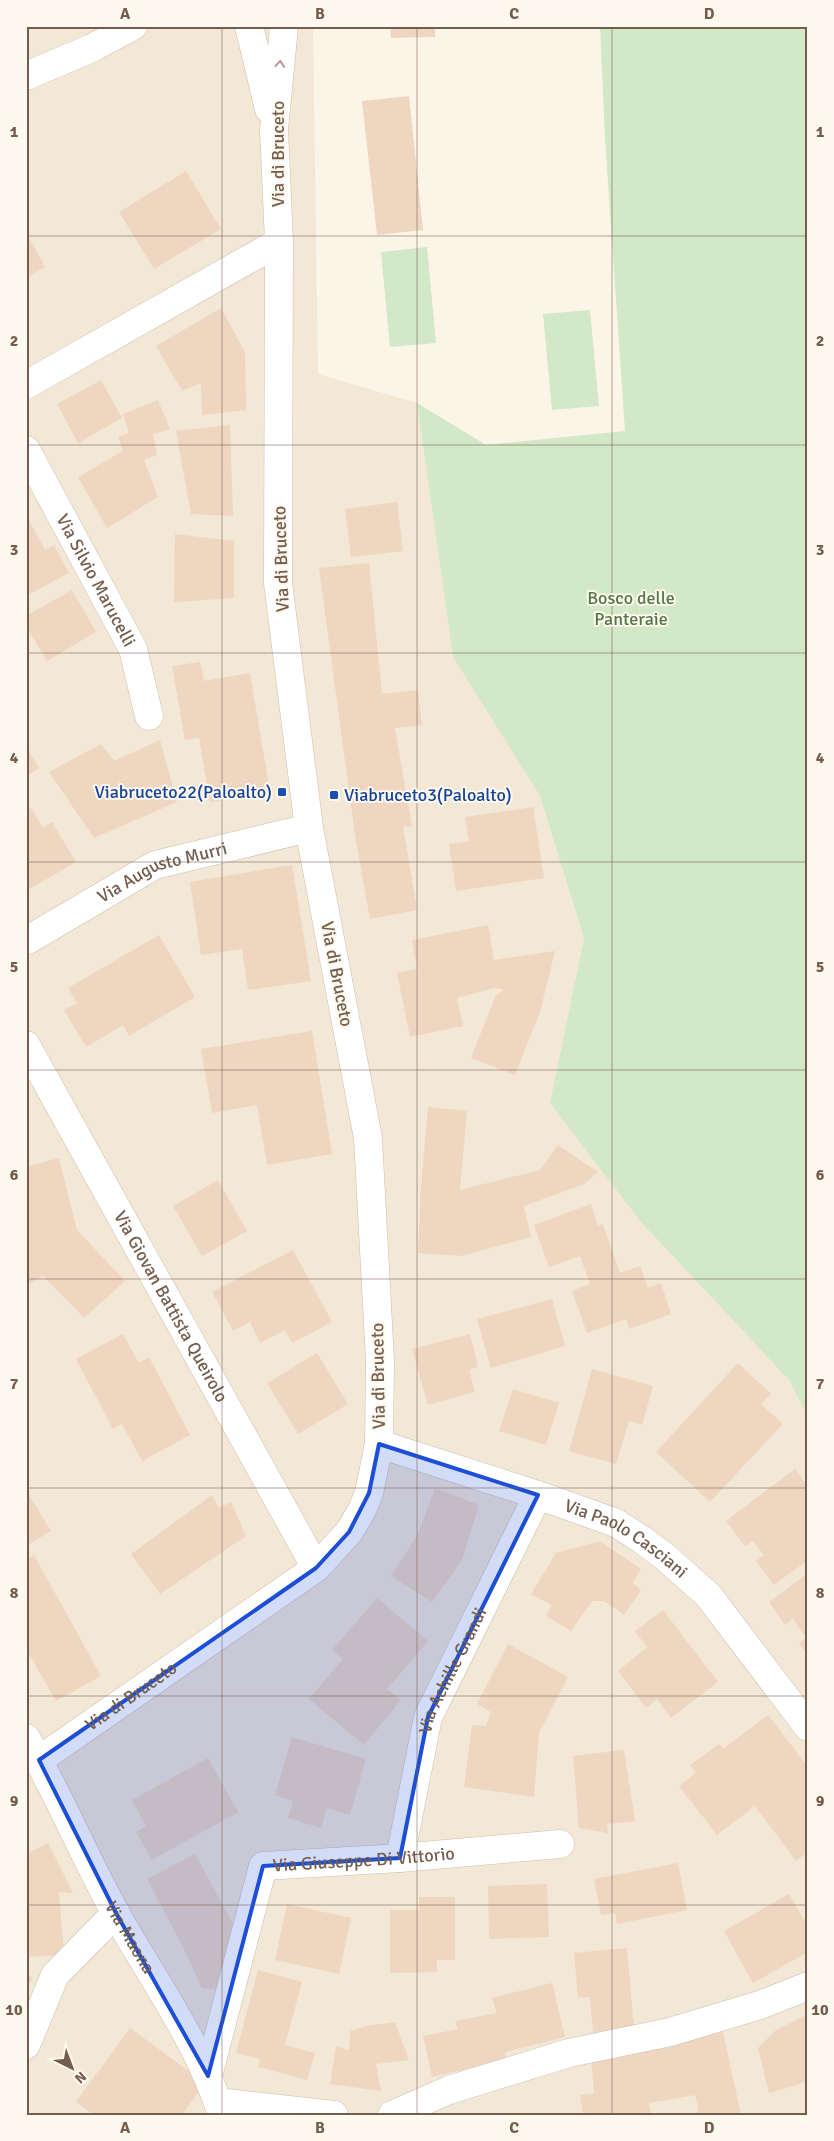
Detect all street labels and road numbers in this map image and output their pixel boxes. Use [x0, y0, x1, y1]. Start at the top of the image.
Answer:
street label: Via di Bruceto [267, 101, 289, 207]
street label: Via di Bruceto [268, 505, 294, 613]
street label: Via Silvio Marucelli [52, 510, 141, 650]
street label: Via Augusto Murri [93, 837, 229, 907]
street label: Via di Bruceto [316, 920, 358, 1028]
street label: Via Giovan Battista Queirolo [109, 1207, 233, 1406]
street label: Via di Bruceto [366, 1323, 390, 1429]
street label: Via Paolo Casciani [561, 1494, 692, 1583]
street label: Via Achille Grandi [414, 1604, 491, 1735]
street label: Via di Bruceto [81, 1657, 181, 1736]
street label: Via Giuseppe Di Vittorio [272, 1842, 456, 1876]
street label: Via Maona [100, 1897, 160, 1978]

